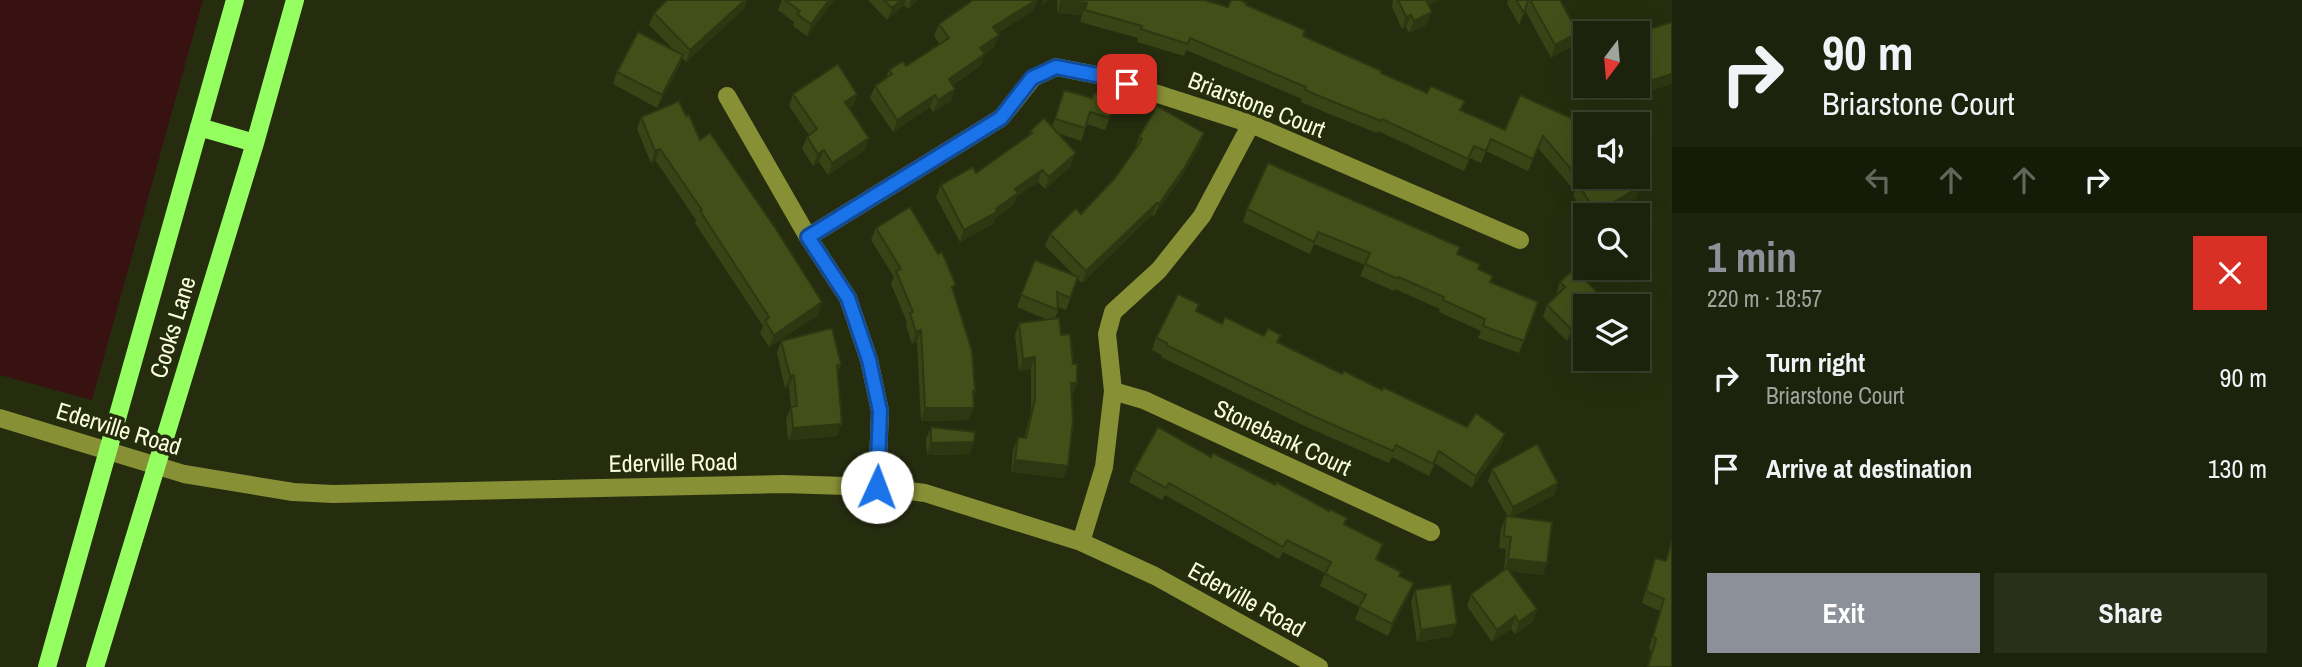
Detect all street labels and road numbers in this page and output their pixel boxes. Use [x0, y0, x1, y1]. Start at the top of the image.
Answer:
street label: Briarstone Court [1184, 63, 1331, 145]
street label: Cooks Lane [141, 272, 203, 382]
street label: Stonebank Court [1209, 391, 1357, 483]
street label: Ederville Road [53, 394, 185, 462]
street label: Ederville Road [608, 445, 738, 479]
street label: Ederville Road [1183, 554, 1311, 644]

